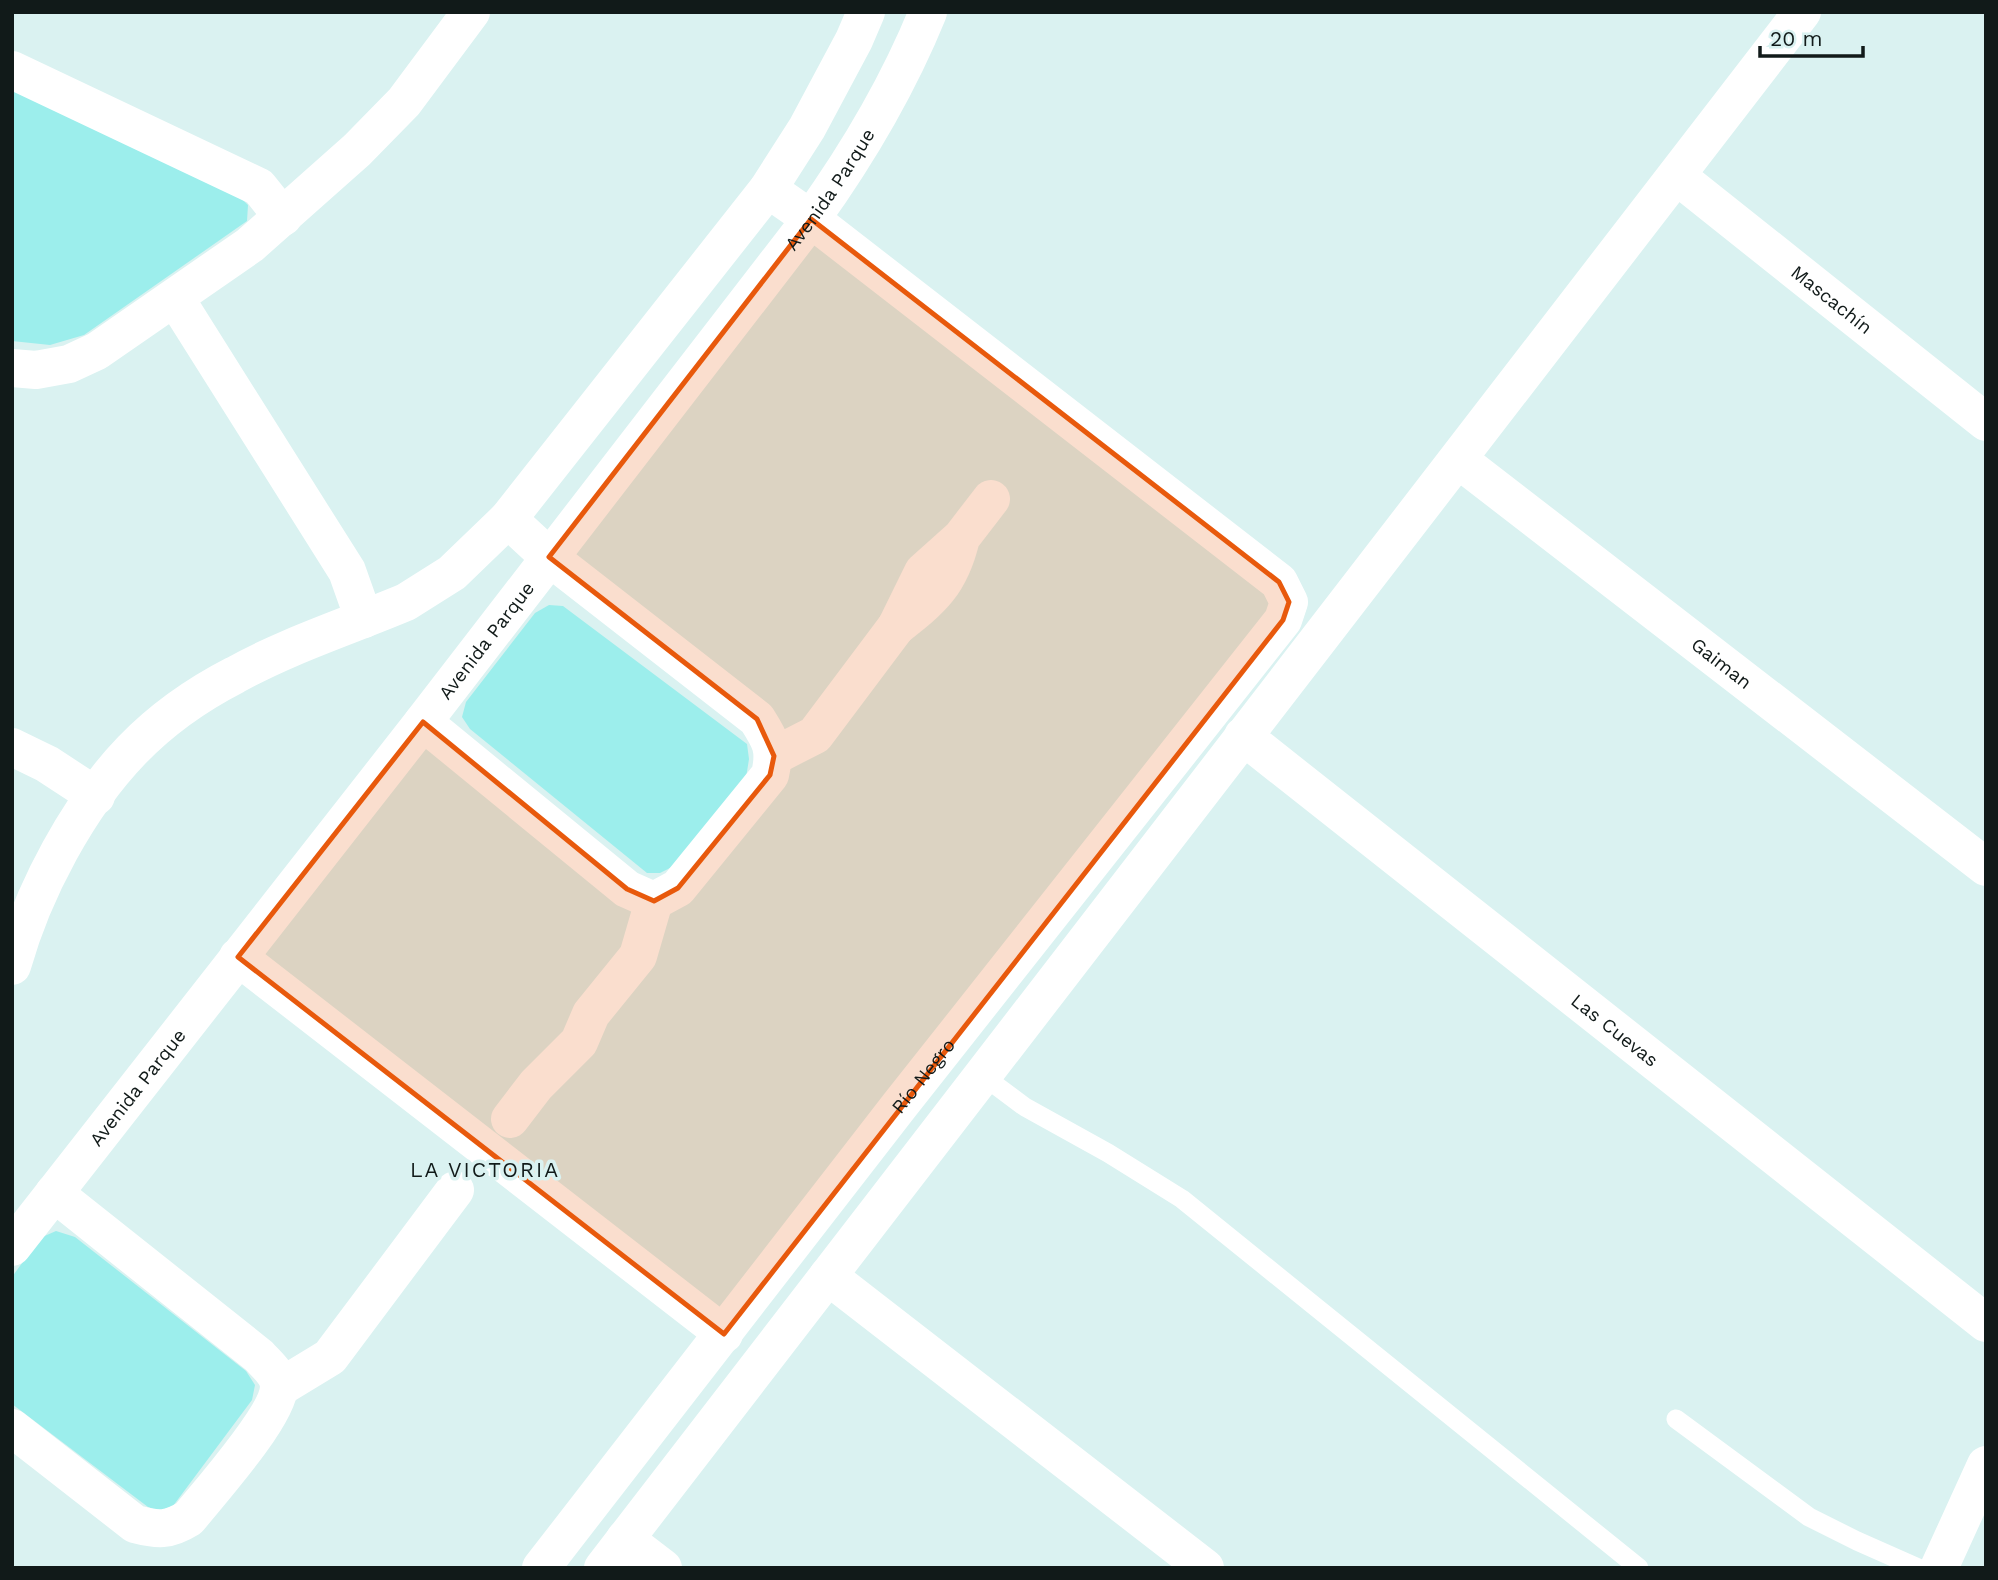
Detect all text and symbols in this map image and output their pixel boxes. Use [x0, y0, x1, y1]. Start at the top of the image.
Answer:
scale bar [1760, 14, 1863, 58]
text: 20 m [1770, 26, 1822, 51]
street label: Avenida Parque [780, 124, 880, 255]
street label: Mascachín [1786, 260, 1877, 339]
street label: Avenida Parque [434, 577, 539, 704]
street label: Gaiman [1687, 633, 1756, 694]
street label: Las Cuevas [1566, 989, 1663, 1072]
street label: Avenida Parque [84, 1024, 191, 1151]
street label: Río Negro [887, 1034, 960, 1118]
district label: LA VICTORIA [410, 1157, 560, 1182]

